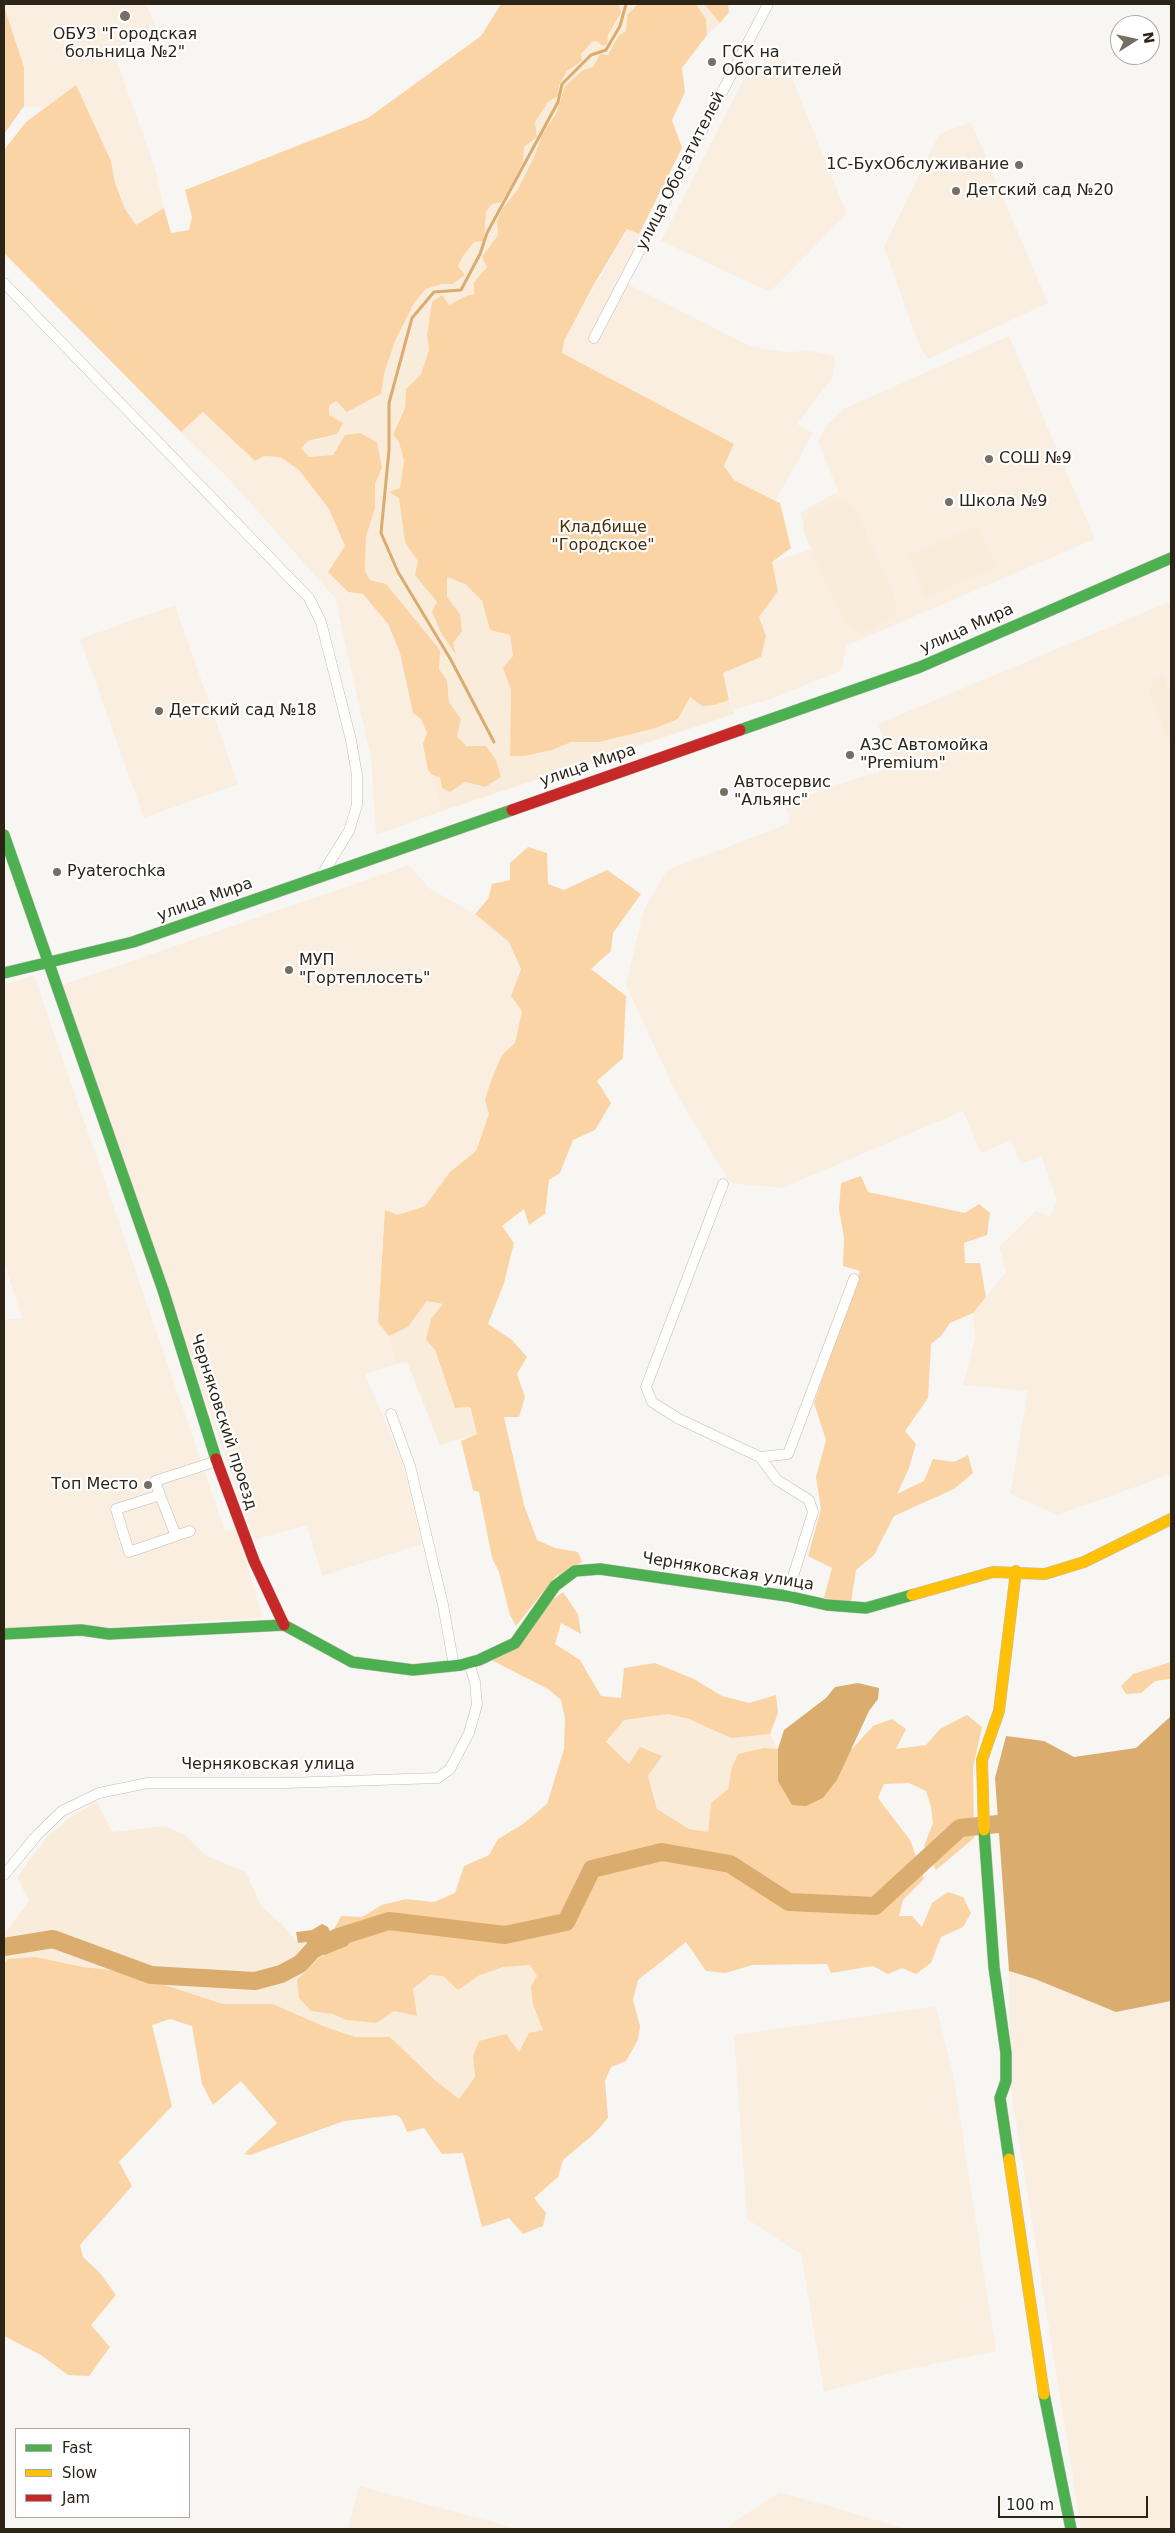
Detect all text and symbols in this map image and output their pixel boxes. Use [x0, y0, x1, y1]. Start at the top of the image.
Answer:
marker: ОБУЗ "Городская больница №2" [118, 9, 132, 23]
north arrow [1110, 15, 1160, 65]
place label: ОБУЗ "Городская больница №2" [53, 25, 197, 63]
text: N [1140, 30, 1158, 45]
place label: ГСК на Обогатителей [722, 43, 842, 81]
marker: ГСК на Обогатителей [706, 56, 718, 68]
street label: улица Обогатителей [633, 88, 729, 254]
place label: 1С-БухОбслуживание [826, 155, 1009, 175]
marker: 1С-БухОбслуживание [1013, 159, 1025, 171]
place label: Детский сад №20 [966, 181, 1114, 201]
marker: Детский сад №20 [950, 185, 962, 197]
place label: СОШ №9 [999, 449, 1072, 469]
marker: СОШ №9 [983, 453, 995, 465]
place label: Школа №9 [959, 492, 1048, 512]
marker: Школа №9 [943, 496, 955, 508]
park label: Кладбище "Городское" [551, 518, 655, 556]
street label: улица Мира [917, 600, 1017, 658]
place label: Детский сад №18 [169, 701, 317, 721]
marker: Детский сад №18 [153, 705, 165, 717]
place label: АЗС Автомойка "Premium" [860, 736, 989, 774]
street label: улица Мира [538, 741, 638, 791]
marker: АЗС Автомойка "Premium" [844, 749, 856, 761]
place label: Автосервис "Альянс" [734, 773, 831, 811]
marker: Автосервис "Альянс" [718, 786, 730, 798]
place label: Pyaterochka [67, 862, 166, 882]
marker: Pyaterochka [51, 866, 63, 878]
street label: улица Мира [155, 874, 255, 926]
place label: МУП "Гортеплосеть" [299, 951, 430, 989]
marker: МУП "Гортеплосеть" [283, 964, 295, 976]
street label: Черняковский проезд [185, 1331, 261, 1513]
place label: Топ Место [51, 1475, 138, 1495]
marker: Топ Место [142, 1479, 154, 1491]
street label: Черняковская улица [641, 1549, 815, 1595]
street label: Черняковская улица [181, 1755, 355, 1775]
legend [15, 2428, 190, 2518]
text: Fast [62, 2439, 92, 2457]
text: Slow [62, 2464, 97, 2482]
scale bar [1000, 2486, 1150, 2518]
text: Jam [62, 2489, 90, 2507]
text: 100 m [1006, 2496, 1054, 2514]

